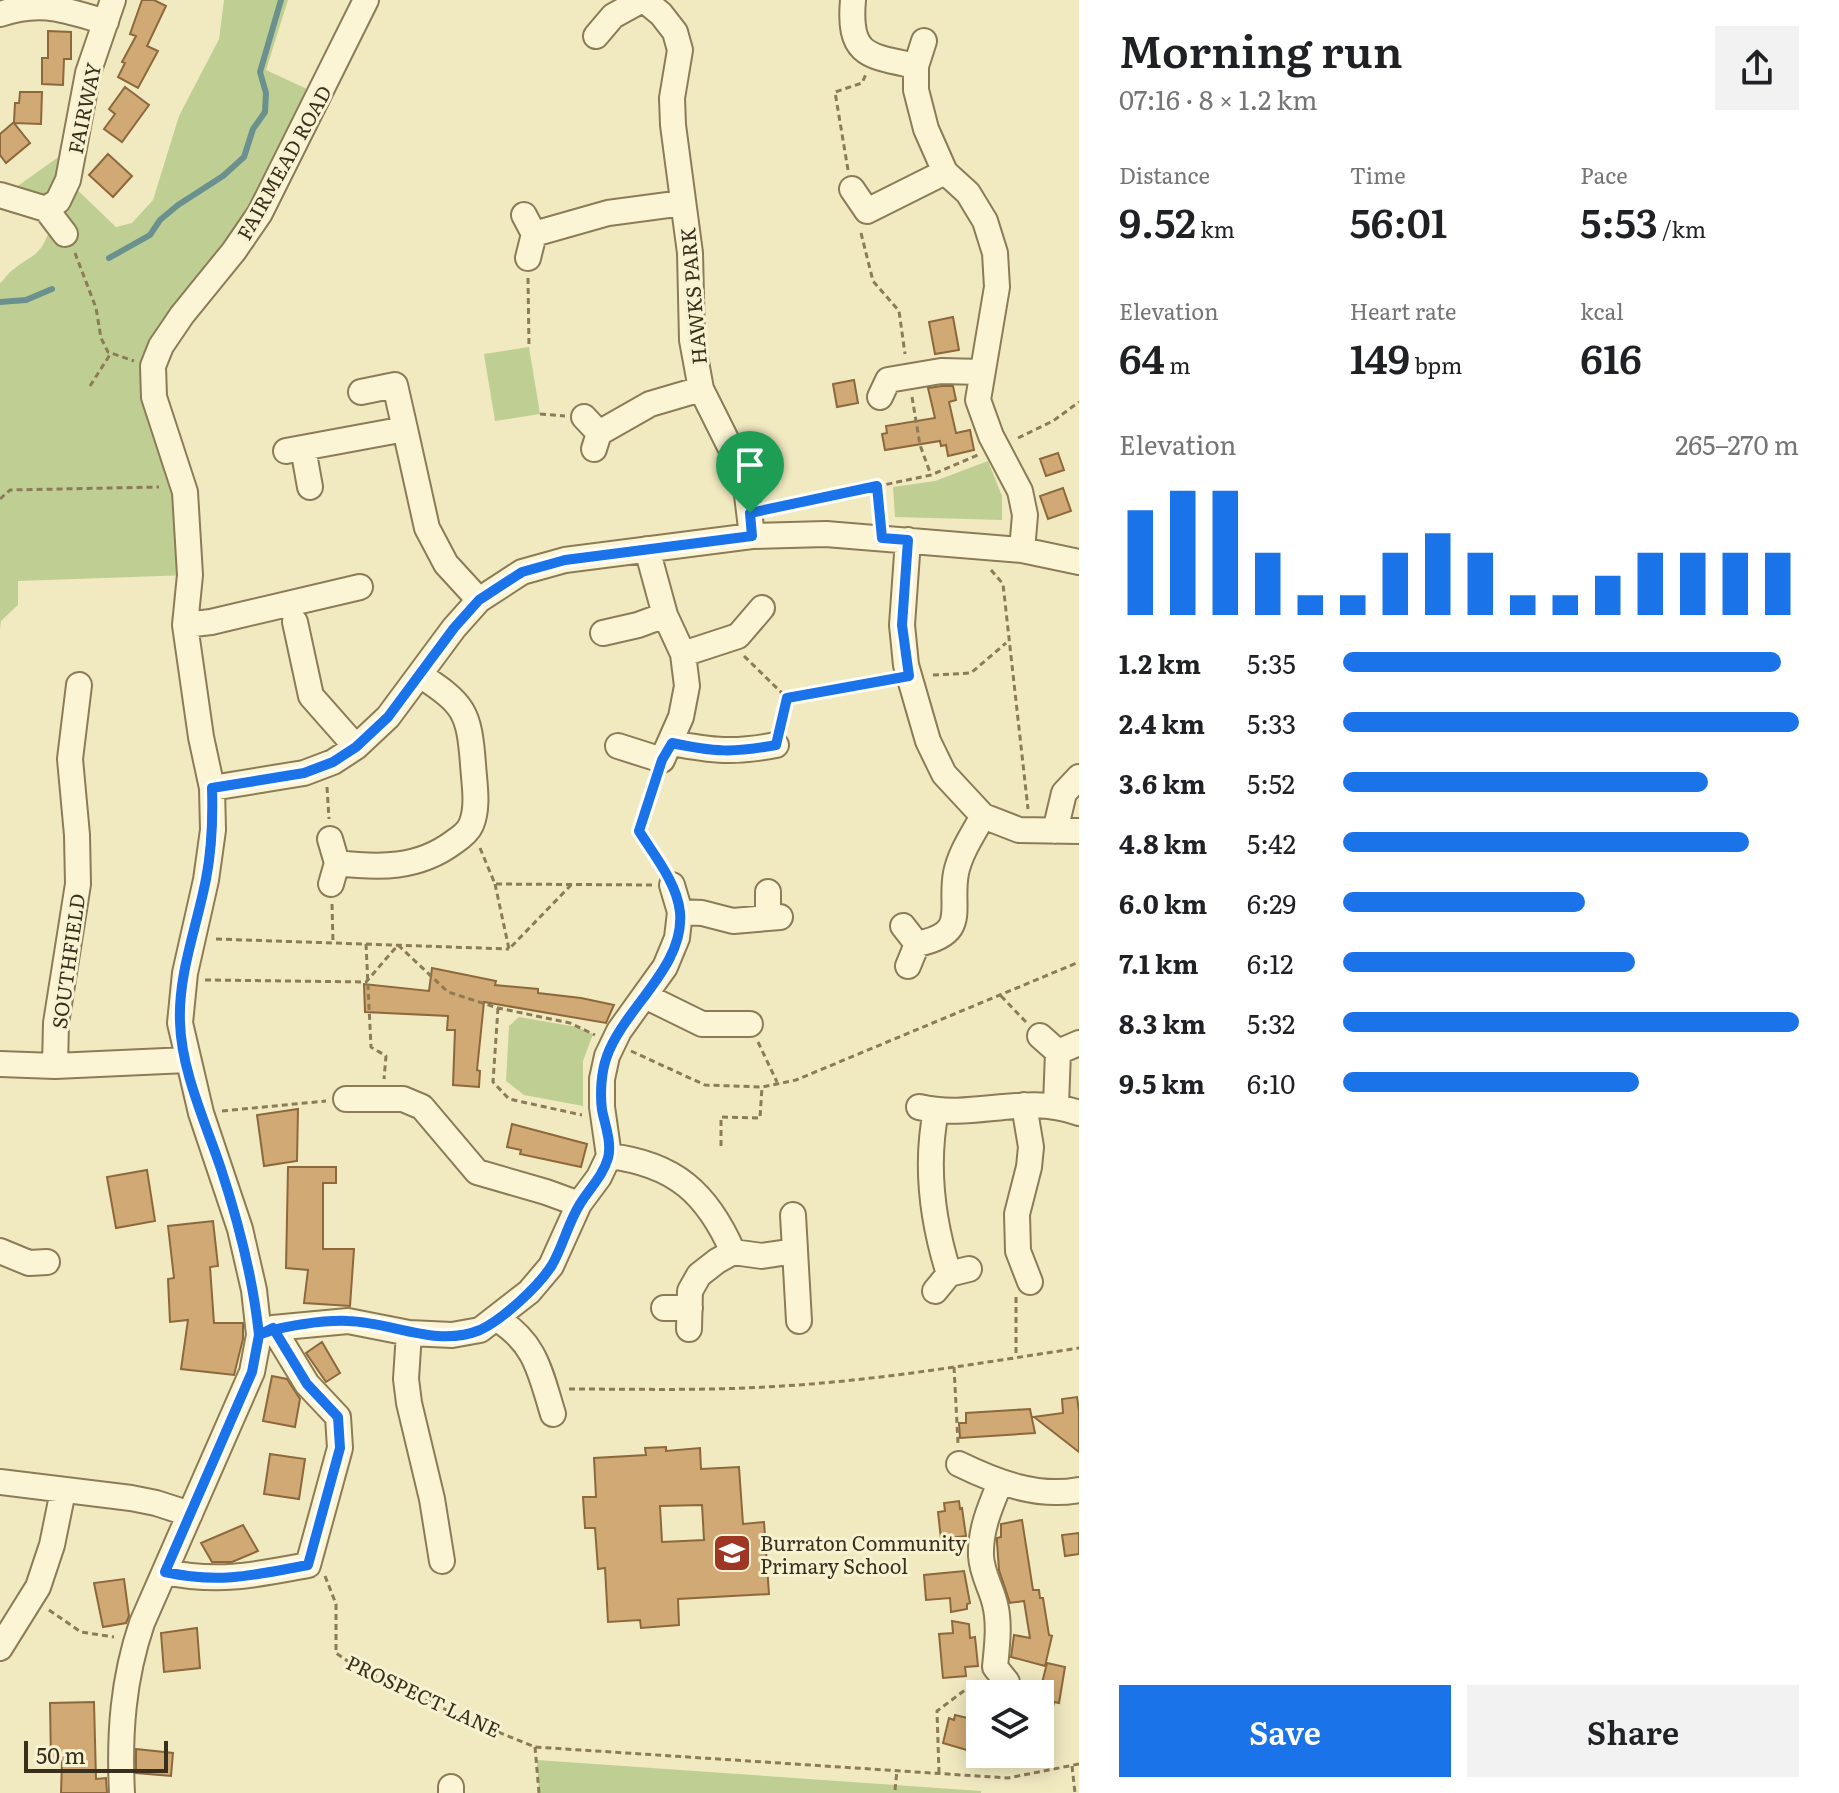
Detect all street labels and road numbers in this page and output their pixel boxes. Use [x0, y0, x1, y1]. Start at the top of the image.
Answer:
street label: FAIRWAY [59, 59, 107, 157]
street label: FAIRMEAD ROAD [228, 79, 338, 245]
street label: HAWKS PARK [671, 226, 713, 366]
street label: SOUTHFIELD [43, 891, 91, 1031]
street label: PROSPECT LANE [342, 1646, 506, 1744]

